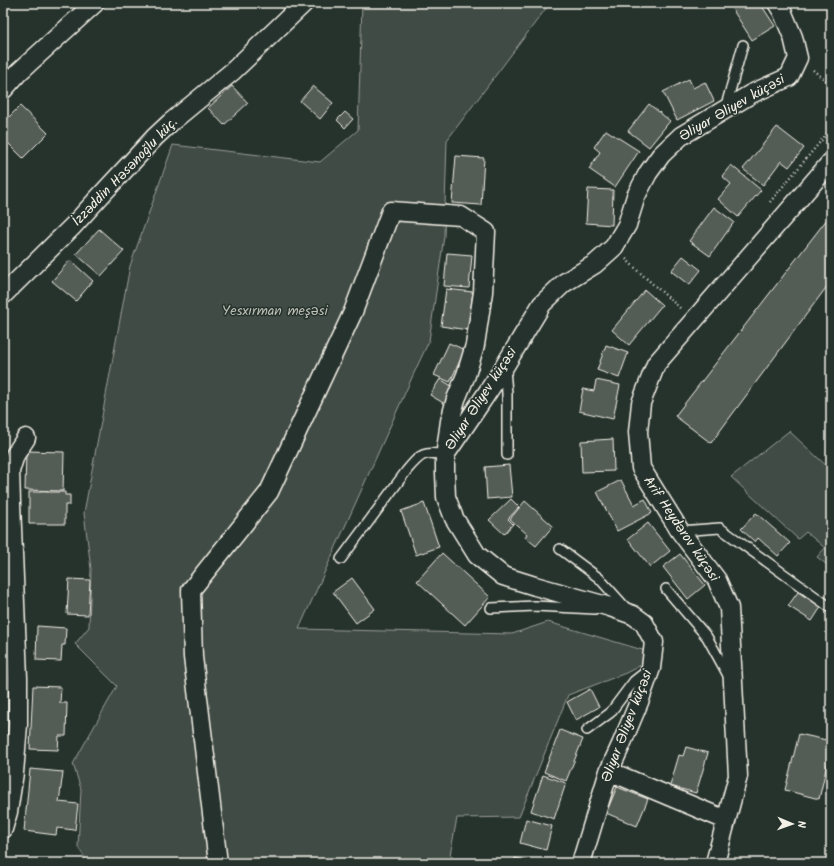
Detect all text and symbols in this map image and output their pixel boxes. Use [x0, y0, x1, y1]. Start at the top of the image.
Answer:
street label: Əliyar Əliyev küçəsi [675, 68, 790, 147]
street label: İzzəddin Həsənoğlu küç. [67, 112, 183, 232]
park label: Yesxırman meşəsi [222, 300, 329, 322]
street label: Əliyar Əliyev küçəsi [439, 343, 523, 455]
street label: Arif Heydərov küçəsi [637, 472, 725, 587]
street label: Əliyar Əliyev küçəsi [595, 666, 659, 785]
north arrow [772, 804, 812, 844]
text: N [792, 821, 810, 828]

